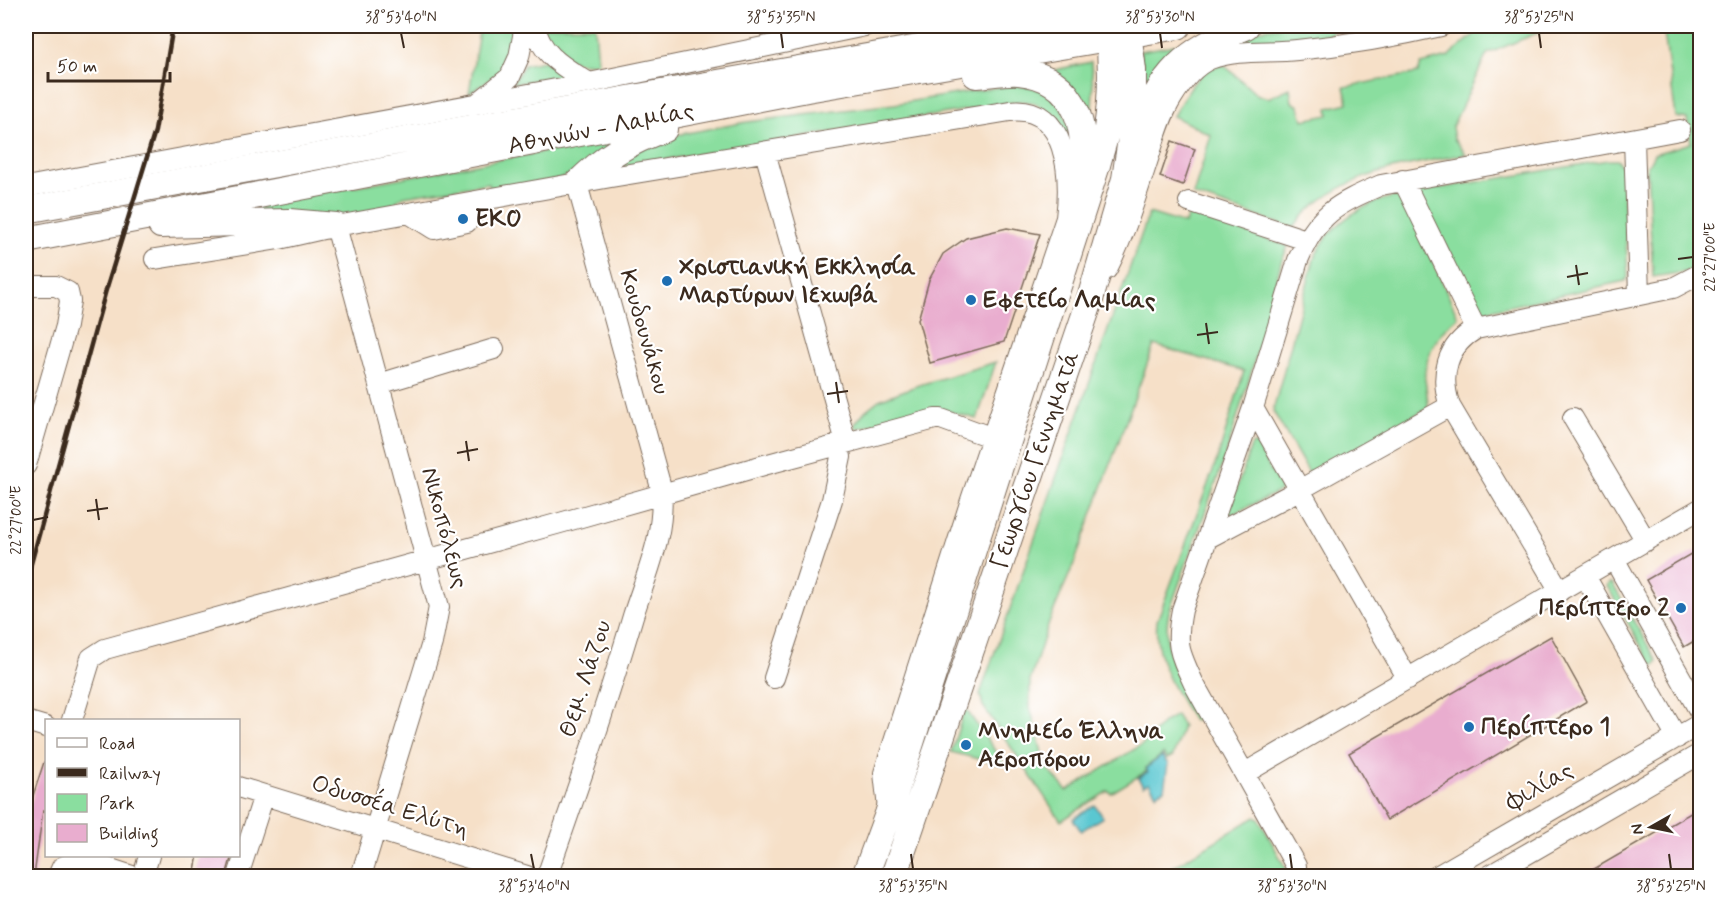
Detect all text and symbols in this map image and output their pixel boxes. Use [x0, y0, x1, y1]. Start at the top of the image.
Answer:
text: 38°53'40"N [365, 8, 437, 28]
text: 38°53'35"N [747, 8, 815, 28]
text: 38°53'30"N [1125, 8, 1195, 28]
text: 38°53'25"N [1504, 8, 1574, 28]
scale bar [48, 45, 170, 83]
text: 50 m [57, 55, 97, 79]
street label: Αθηνών - Λαμίας [505, 96, 697, 162]
place label: EKO [475, 204, 522, 235]
marker: EKO [456, 212, 470, 226]
text: 22°27'00"E [1701, 222, 1721, 292]
place label: Χριστιανική Εκκλησία Μαρτύρων Ιεχωβά [679, 252, 916, 311]
street label: Κουδουνάκου [611, 266, 677, 398]
marker: Χριστιανική Εκκλησία Μαρτύρων Ιεχωβά [660, 274, 674, 288]
place label: Εφετείο Λαμίας [983, 285, 1156, 316]
marker: Εφετείο Λαμίας [964, 293, 978, 307]
street label: Γεωργίου Γεννηματά [984, 347, 1088, 573]
street label: Νικοπόλεως [413, 464, 475, 592]
text: 22°27'00"E [7, 485, 27, 555]
place label: Περίπτερο 2 [1539, 593, 1669, 624]
marker: Περίπτερο 2 [1674, 601, 1688, 615]
street label: Θεμ. Λάζου [553, 616, 620, 741]
place label: Περίπτερο 1 [1481, 712, 1610, 743]
place label: Μνημείο Έλληνα Αεροπόρου [978, 716, 1164, 775]
legend [45, 719, 240, 857]
marker: Περίπτερο 1 [1462, 720, 1476, 734]
text: Road [99, 732, 135, 756]
marker: Μνημείο Έλληνα Αεροπόρου [959, 738, 973, 752]
street label: Φιλίας [1500, 755, 1579, 819]
text: Railway [99, 762, 161, 786]
street label: Οδυσσέα Ελύτη [307, 767, 473, 846]
text: Park [99, 792, 135, 816]
north arrow [1621, 797, 1681, 857]
text: Building [99, 822, 159, 848]
text: N [1626, 822, 1649, 836]
text: 38°53'40"N [498, 877, 570, 897]
text: 38°53'35"N [879, 877, 947, 897]
text: 38°53'30"N [1257, 877, 1327, 897]
text: 38°53'25"N [1636, 877, 1706, 897]

